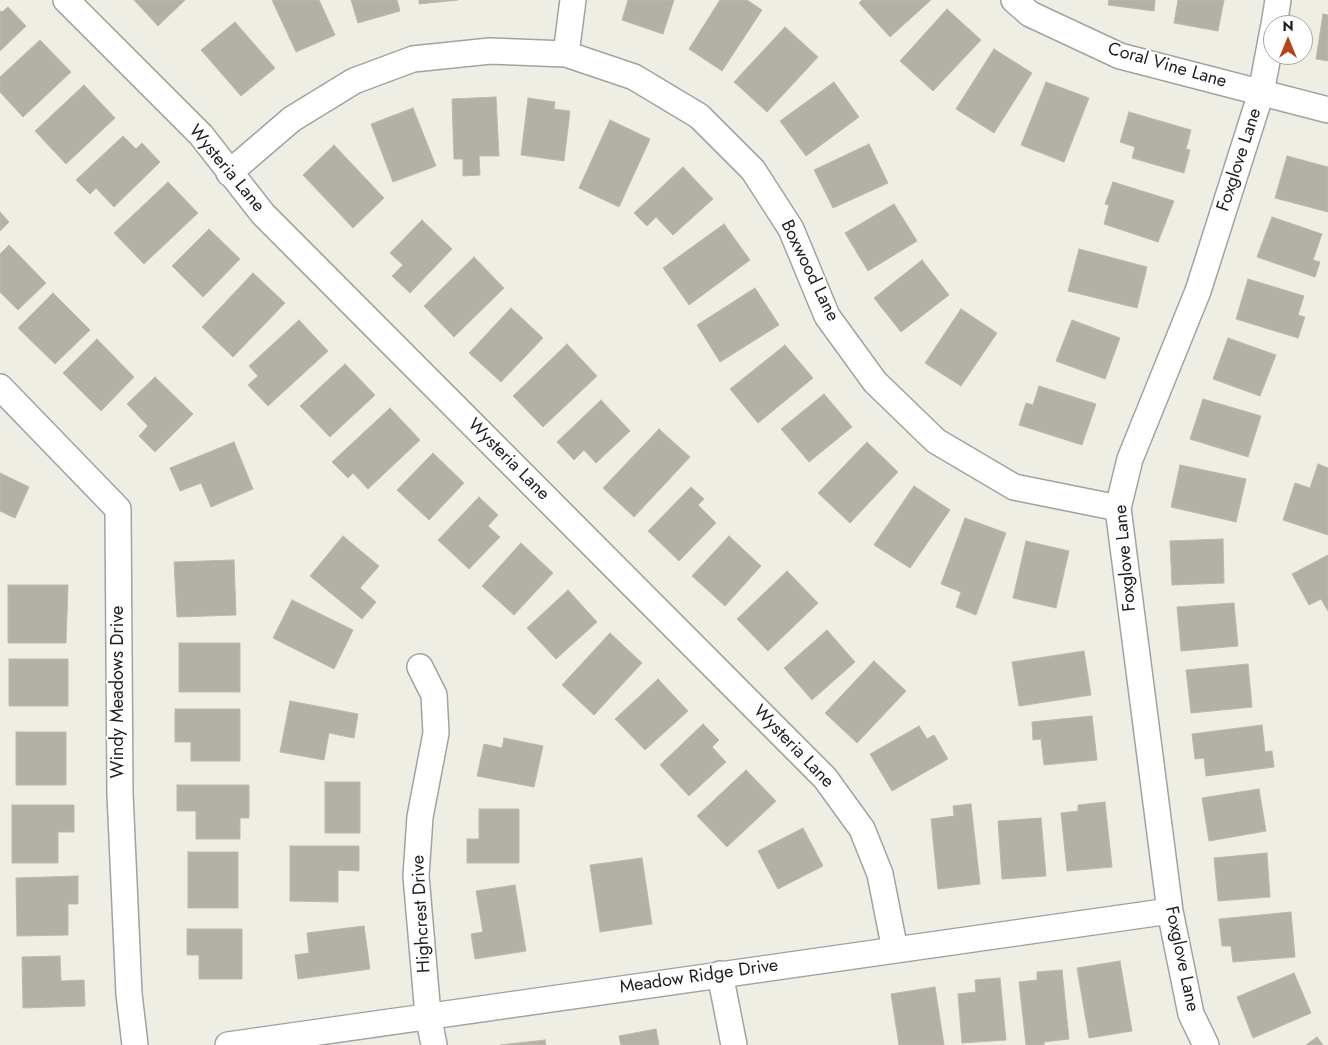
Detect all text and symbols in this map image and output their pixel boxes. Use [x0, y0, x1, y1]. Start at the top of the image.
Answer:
north arrow [1263, 15, 1313, 65]
text: N [1282, 16, 1294, 36]
street label: Coral Vine Lane [1105, 39, 1229, 93]
street label: Foxglove Lane [1213, 106, 1267, 214]
street label: Wysteria Lane [183, 121, 269, 217]
street label: Boxwood Lane [775, 217, 843, 325]
street label: Wysteria Lane [463, 415, 553, 505]
street label: Foxglove Lane [1111, 504, 1141, 612]
street label: Windy Meadows Drive [108, 606, 130, 778]
street label: Wysteria Lane [748, 701, 838, 793]
street label: Highcrest Drive [408, 855, 436, 973]
street label: Foxglove Lane [1159, 904, 1203, 1014]
street label: Meadow Ridge Drive [618, 955, 780, 999]

